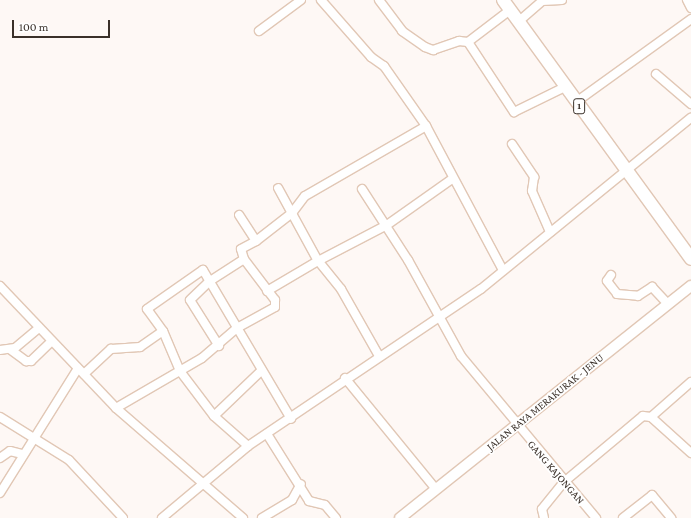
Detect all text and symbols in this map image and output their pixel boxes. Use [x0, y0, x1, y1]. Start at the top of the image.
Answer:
scale bar [14, 12, 112, 38]
text: 100 m [19, 20, 48, 34]
road number: 1 [573, 98, 585, 114]
street label: JALAN RAYA MERAKURAK - JENU [484, 351, 606, 453]
street label: GANG KAJONGAN [525, 437, 587, 507]

